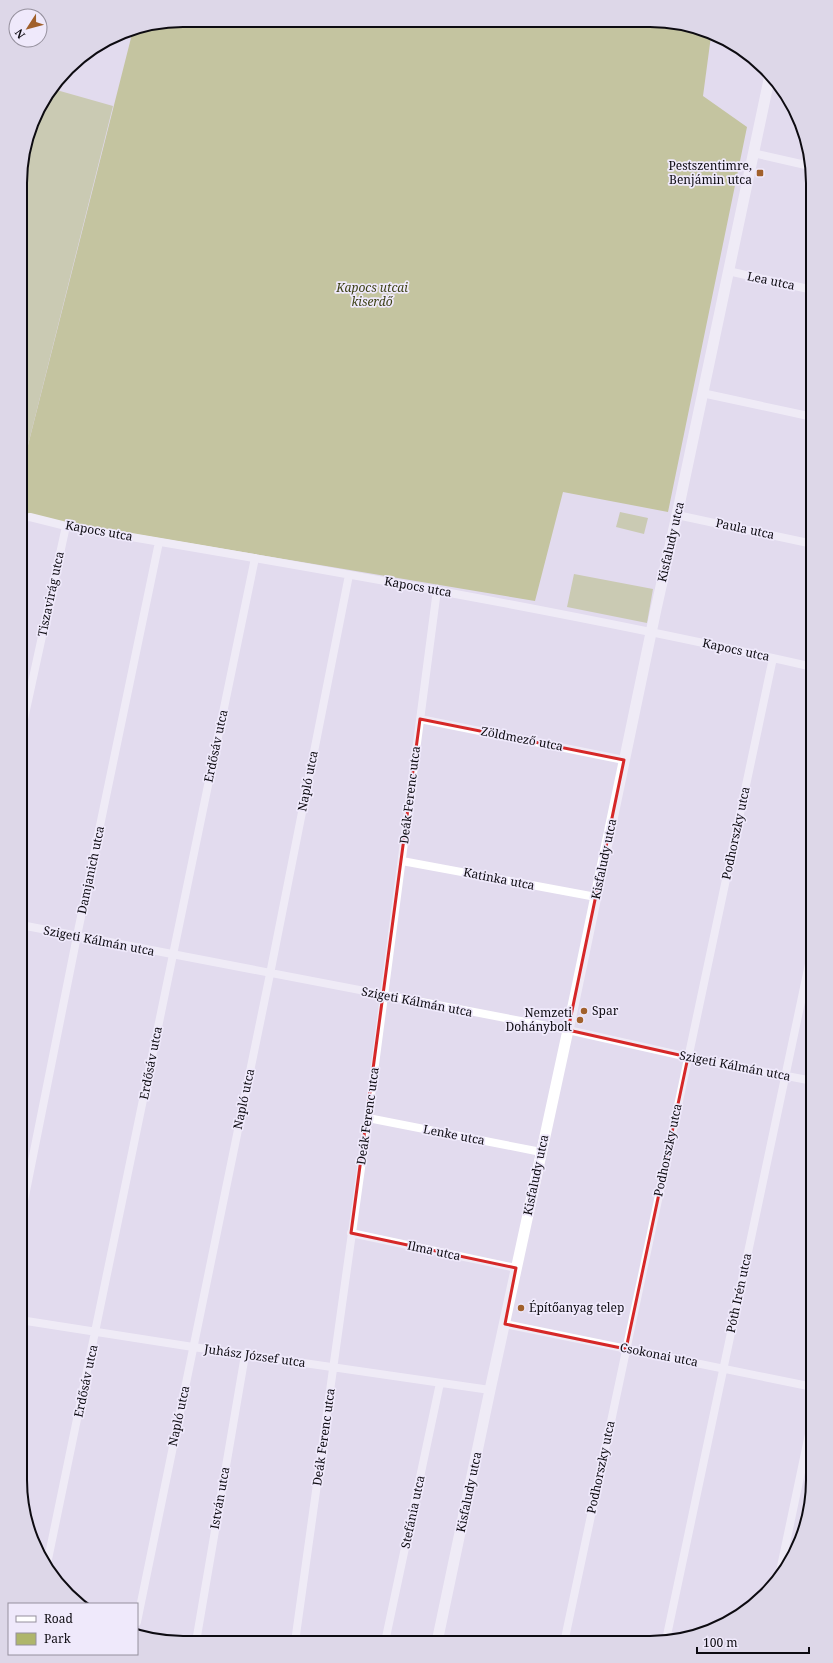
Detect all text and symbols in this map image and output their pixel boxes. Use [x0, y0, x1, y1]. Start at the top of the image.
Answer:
north arrow [8, 8, 48, 48]
text: N [11, 26, 28, 42]
place label: Pestszentimre, Benjámin utca [669, 157, 752, 188]
marker: Pestszentimre, Benjámin utca [755, 168, 765, 178]
street label: Lea utca [746, 267, 797, 294]
park label: Kapocs utcai kiserdő [335, 279, 408, 310]
street label: Kisfaludy utca [653, 500, 688, 584]
street label: Paula utca [714, 514, 776, 543]
street label: Kapocs utca [64, 516, 134, 545]
street label: Tiszavirág utca [33, 550, 68, 638]
street label: Kapocs utca [383, 572, 453, 601]
street label: Kapocs utca [701, 634, 772, 665]
street label: Erdősáv utca [199, 708, 232, 784]
street label: Zöldmező utca [479, 722, 565, 755]
street label: Deák Ferenc utca [395, 745, 424, 845]
street label: Napló utca [293, 749, 322, 813]
street label: Podhorszky utca [717, 785, 754, 881]
street label: Kisfaludy utca [587, 817, 620, 901]
street label: Damjanich utca [73, 824, 108, 916]
street label: Katinka utca [462, 863, 536, 894]
street label: Szigeti Kálmán utca [42, 921, 156, 960]
street label: Szigeti Kálmán utca [360, 982, 474, 1021]
place label: Spar [592, 1002, 619, 1019]
place label: Nemzeti Dohánybolt [505, 1004, 572, 1035]
marker: Spar [579, 1006, 589, 1016]
marker: Nemzeti Dohánybolt [575, 1015, 585, 1025]
street label: Erdősáv utca [135, 1025, 166, 1101]
street label: Szigeti Kálmán utca [678, 1046, 792, 1085]
street label: Deák Ferenc utca [352, 1066, 383, 1166]
street label: Napló utca [229, 1067, 258, 1131]
street label: Podhorszky utca [649, 1102, 686, 1198]
street label: Lenke utca [422, 1120, 487, 1149]
street label: Kisfaludy utca [519, 1133, 552, 1217]
street label: Ilma utca [406, 1237, 462, 1264]
street label: Póth Irén utca [722, 1251, 755, 1334]
place label: Építőanyag telep [529, 1299, 624, 1316]
marker: Építőanyag telep [516, 1303, 526, 1313]
street label: Csokonai utca [619, 1339, 700, 1370]
street label: Juhász József utca [202, 1340, 307, 1371]
street label: Erdősáv utca [69, 1343, 102, 1419]
street label: Napló utca [164, 1384, 193, 1448]
street label: Deák Ferenc utca [308, 1387, 339, 1487]
street label: Podhorszky utca [582, 1419, 619, 1515]
street label: Kisfaludy utca [452, 1450, 485, 1534]
street label: István utca [206, 1465, 233, 1530]
street label: Stefánia utca [396, 1474, 429, 1550]
legend [8, 1603, 138, 1655]
text: Road [44, 1610, 74, 1627]
scale bar [697, 1629, 809, 1655]
text: Park [44, 1630, 72, 1647]
text: 100 m [703, 1634, 738, 1651]

